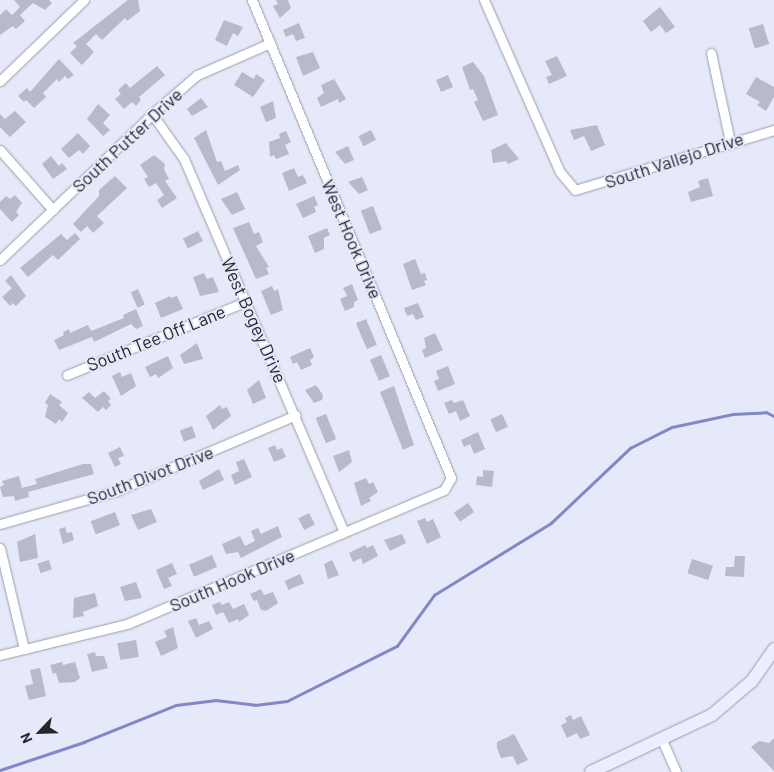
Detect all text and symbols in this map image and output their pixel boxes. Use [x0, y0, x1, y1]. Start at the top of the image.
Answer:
street label: South Putter Drive [67, 83, 187, 197]
street label: South Vallejo Drive [602, 127, 746, 193]
street label: West Hook Drive [317, 176, 387, 302]
street label: West Bogey Drive [217, 254, 291, 386]
street label: South Tee Off Lane [83, 300, 229, 376]
street label: South Divot Drive [84, 441, 216, 509]
street label: South Hook Drive [166, 544, 298, 616]
north arrow [15, 707, 65, 757]
text: N [16, 731, 35, 746]

